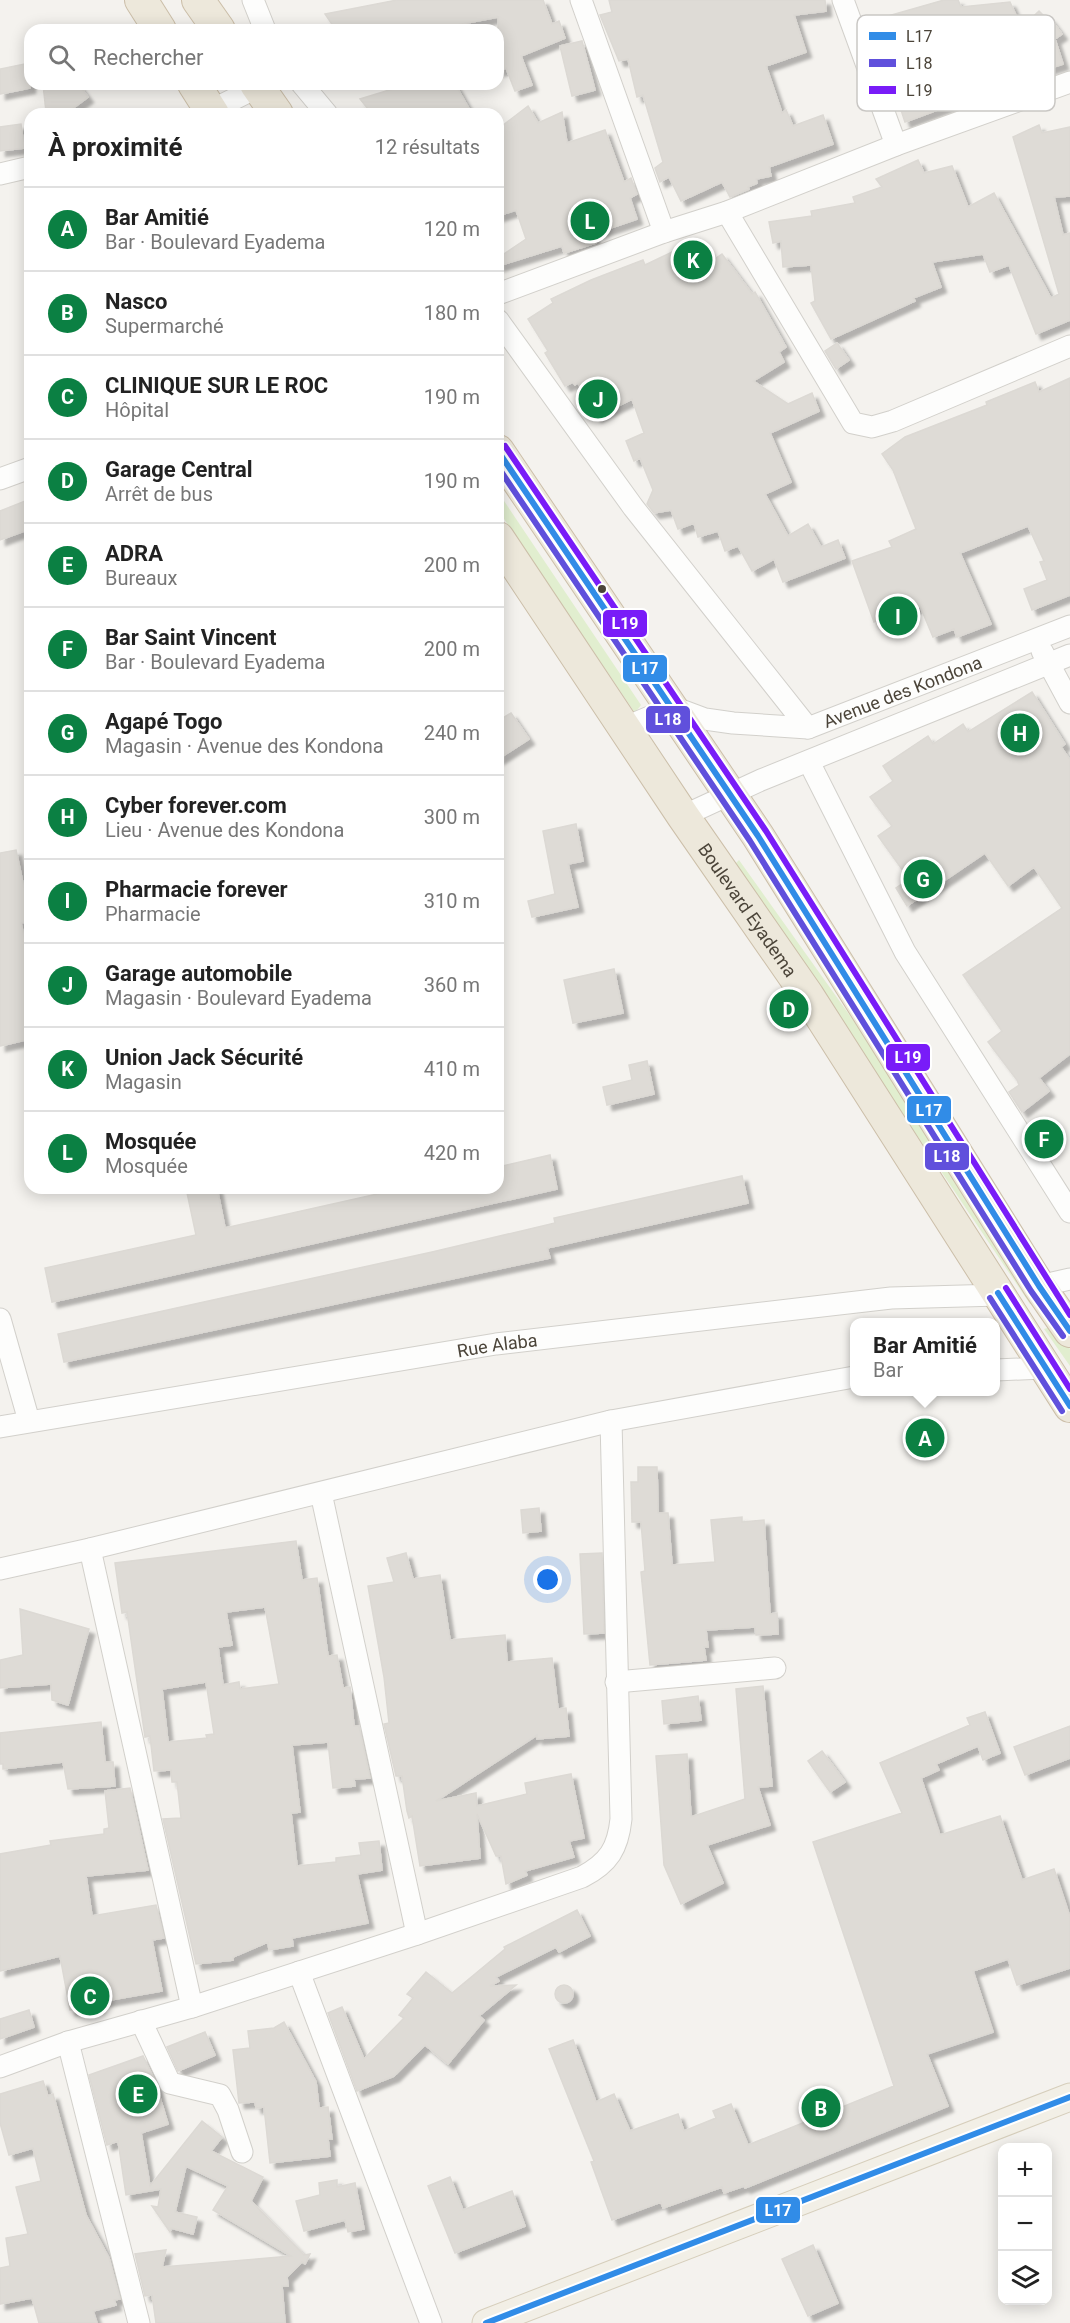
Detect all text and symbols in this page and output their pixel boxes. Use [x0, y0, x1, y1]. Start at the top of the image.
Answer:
legend [857, 15, 1055, 111]
search box [24, 24, 504, 90]
text: L17 [906, 27, 933, 46]
icon: search [45, 41, 78, 74]
text: Rechercher [93, 45, 204, 70]
text: L18 [906, 54, 933, 73]
text: L19 [906, 81, 933, 100]
text: À proximité [48, 132, 182, 162]
text: 12 résultats [375, 135, 480, 159]
pin: L [570, 198, 610, 244]
text: Bar Amitié [105, 205, 209, 230]
text: A [61, 217, 74, 241]
text: 120 m [424, 217, 480, 241]
text: Bar · Boulevard Eyadema [105, 230, 325, 254]
pin: K [674, 238, 712, 282]
text: Nasco [105, 289, 167, 314]
text: B [61, 301, 74, 325]
text: 180 m [424, 301, 480, 325]
text: Supermarché [105, 314, 224, 338]
text: CLINIQUE SUR LE ROC [105, 373, 328, 398]
pin: J [578, 376, 618, 422]
text: C [61, 385, 74, 409]
text: 190 m [424, 385, 480, 409]
text: Hôpital [105, 398, 169, 422]
text: Garage Central [105, 457, 253, 482]
text: D [61, 469, 74, 493]
text: 190 m [424, 469, 480, 493]
text: Arrêt de bus [105, 482, 213, 506]
text: ADRA [105, 541, 163, 566]
text: E [62, 553, 73, 577]
text: 200 m [424, 553, 480, 577]
text: Bureaux [105, 566, 178, 590]
unlabelled marker [596, 583, 608, 595]
pin: I [878, 594, 918, 638]
line badge: L19 [602, 609, 648, 638]
text: L19 [611, 614, 639, 633]
text: Bar Saint Vincent [105, 625, 276, 650]
text: F [62, 637, 73, 661]
text: 200 m [424, 637, 480, 661]
text: Bar · Boulevard Eyadema [105, 650, 325, 674]
street label: Avenue des Kondona [820, 651, 985, 732]
line badge: L17 [622, 654, 668, 683]
text: L17 [631, 659, 659, 678]
line badge: L18 [645, 705, 691, 734]
text: Agapé Togo [105, 709, 222, 734]
text: L18 [654, 710, 682, 729]
pin: H [1000, 710, 1040, 756]
text: G [61, 721, 74, 745]
text: 240 m [424, 721, 480, 745]
text: Magasin · Avenue des Kondona [105, 734, 384, 758]
text: Cyber forever.com [105, 793, 287, 818]
text: H [60, 805, 75, 829]
text: 300 m [424, 805, 480, 829]
text: Lieu · Avenue des Kondona [105, 818, 344, 842]
street label: Boulevard Eyadema [694, 839, 802, 980]
pin: G [904, 856, 942, 902]
text: Pharmacie forever [105, 877, 288, 902]
text: I [65, 889, 70, 913]
text: 310 m [424, 889, 480, 913]
text: Pharmacie [105, 902, 201, 926]
text: Garage automobile [105, 961, 292, 986]
text: J [62, 973, 73, 997]
text: 360 m [424, 973, 480, 997]
text: Magasin · Boulevard Eyadema [105, 986, 372, 1010]
pin: D [770, 986, 808, 1032]
line badge: L19 [885, 1043, 931, 1072]
text: Union Jack Sécurité [105, 1045, 303, 1070]
text: L19 [894, 1048, 922, 1067]
text: K [61, 1057, 74, 1081]
text: 410 m [424, 1057, 480, 1081]
text: Magasin [105, 1070, 182, 1094]
line badge: L17 [906, 1095, 952, 1124]
text: L17 [915, 1101, 943, 1120]
pin: F [1024, 1116, 1064, 1162]
text: Mosquée [105, 1129, 196, 1154]
text: L [62, 1141, 73, 1165]
text: 420 m [424, 1141, 480, 1165]
line badge: L18 [924, 1142, 970, 1171]
text: L18 [933, 1147, 961, 1166]
text: Mosquée [105, 1154, 188, 1178]
popup [850, 1318, 1000, 1396]
street label: Rue Alaba [455, 1329, 538, 1361]
text: Bar Amitié [873, 1333, 977, 1358]
text: Bar [873, 1358, 903, 1382]
pin: A [906, 1416, 944, 1460]
your location [533, 1565, 562, 1594]
pin: C [70, 1974, 110, 2018]
pin: E [118, 2072, 158, 2116]
pin: B [802, 2086, 840, 2130]
map controls [998, 2143, 1052, 2305]
button: + [998, 2143, 1052, 2197]
line badge: L17 [755, 2196, 801, 2224]
button: − [998, 2197, 1052, 2251]
text: L17 [764, 2201, 792, 2220]
button: layers [998, 2251, 1052, 2305]

